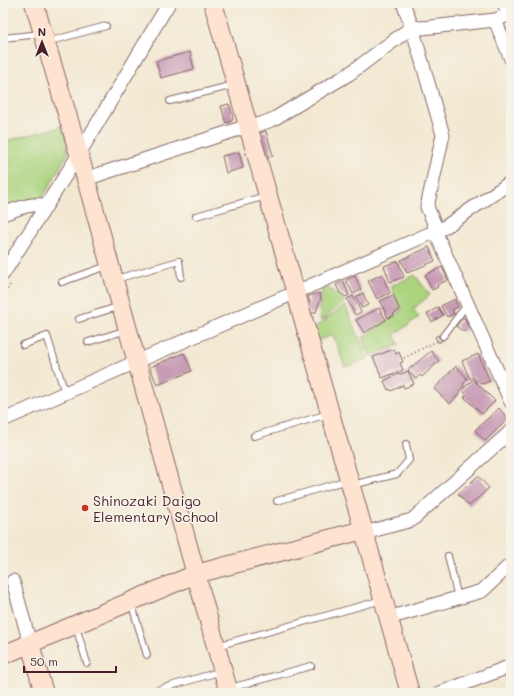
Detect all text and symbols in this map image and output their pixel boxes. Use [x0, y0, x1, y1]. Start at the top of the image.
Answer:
north arrow [22, 22, 62, 62]
text: N [38, 24, 46, 39]
place label: Shinozaki Daigo Elementary School [93, 491, 219, 526]
marker: Shinozaki Daigo Elementary School [80, 503, 90, 513]
scale bar [24, 648, 116, 674]
text: 50 m [30, 653, 58, 669]

